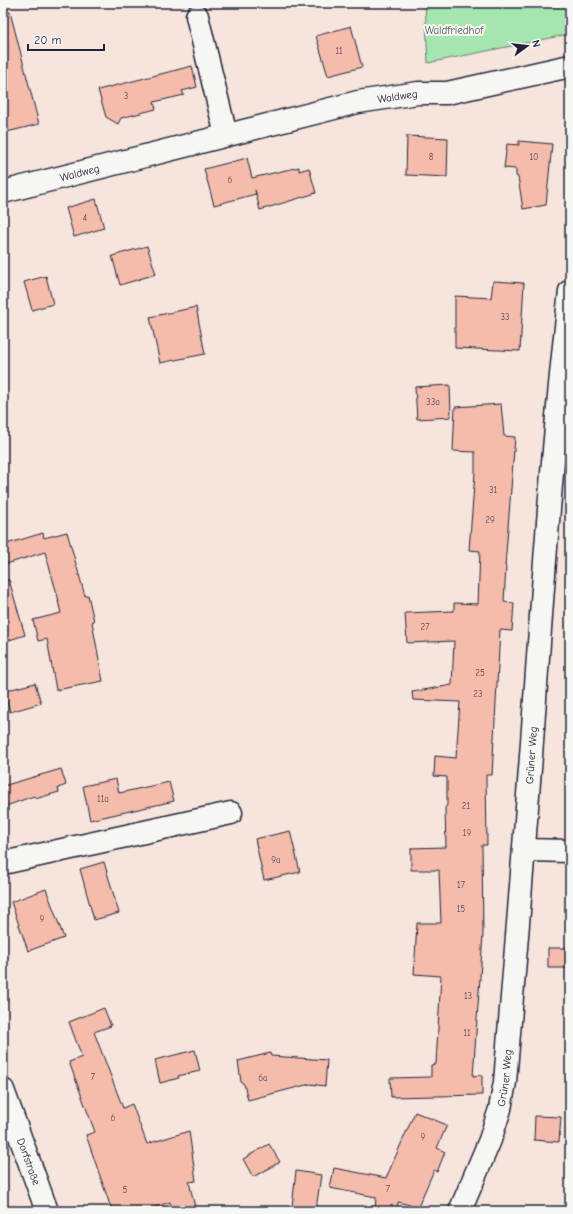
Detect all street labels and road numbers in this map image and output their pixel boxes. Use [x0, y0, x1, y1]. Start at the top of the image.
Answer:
street label: Waldweg [376, 87, 418, 106]
street label: Waldweg [58, 162, 101, 184]
street label: Grüner Weg [523, 726, 540, 785]
street label: Grüner Weg [495, 1049, 515, 1108]
street label: Dorfstraße [14, 1136, 43, 1187]

